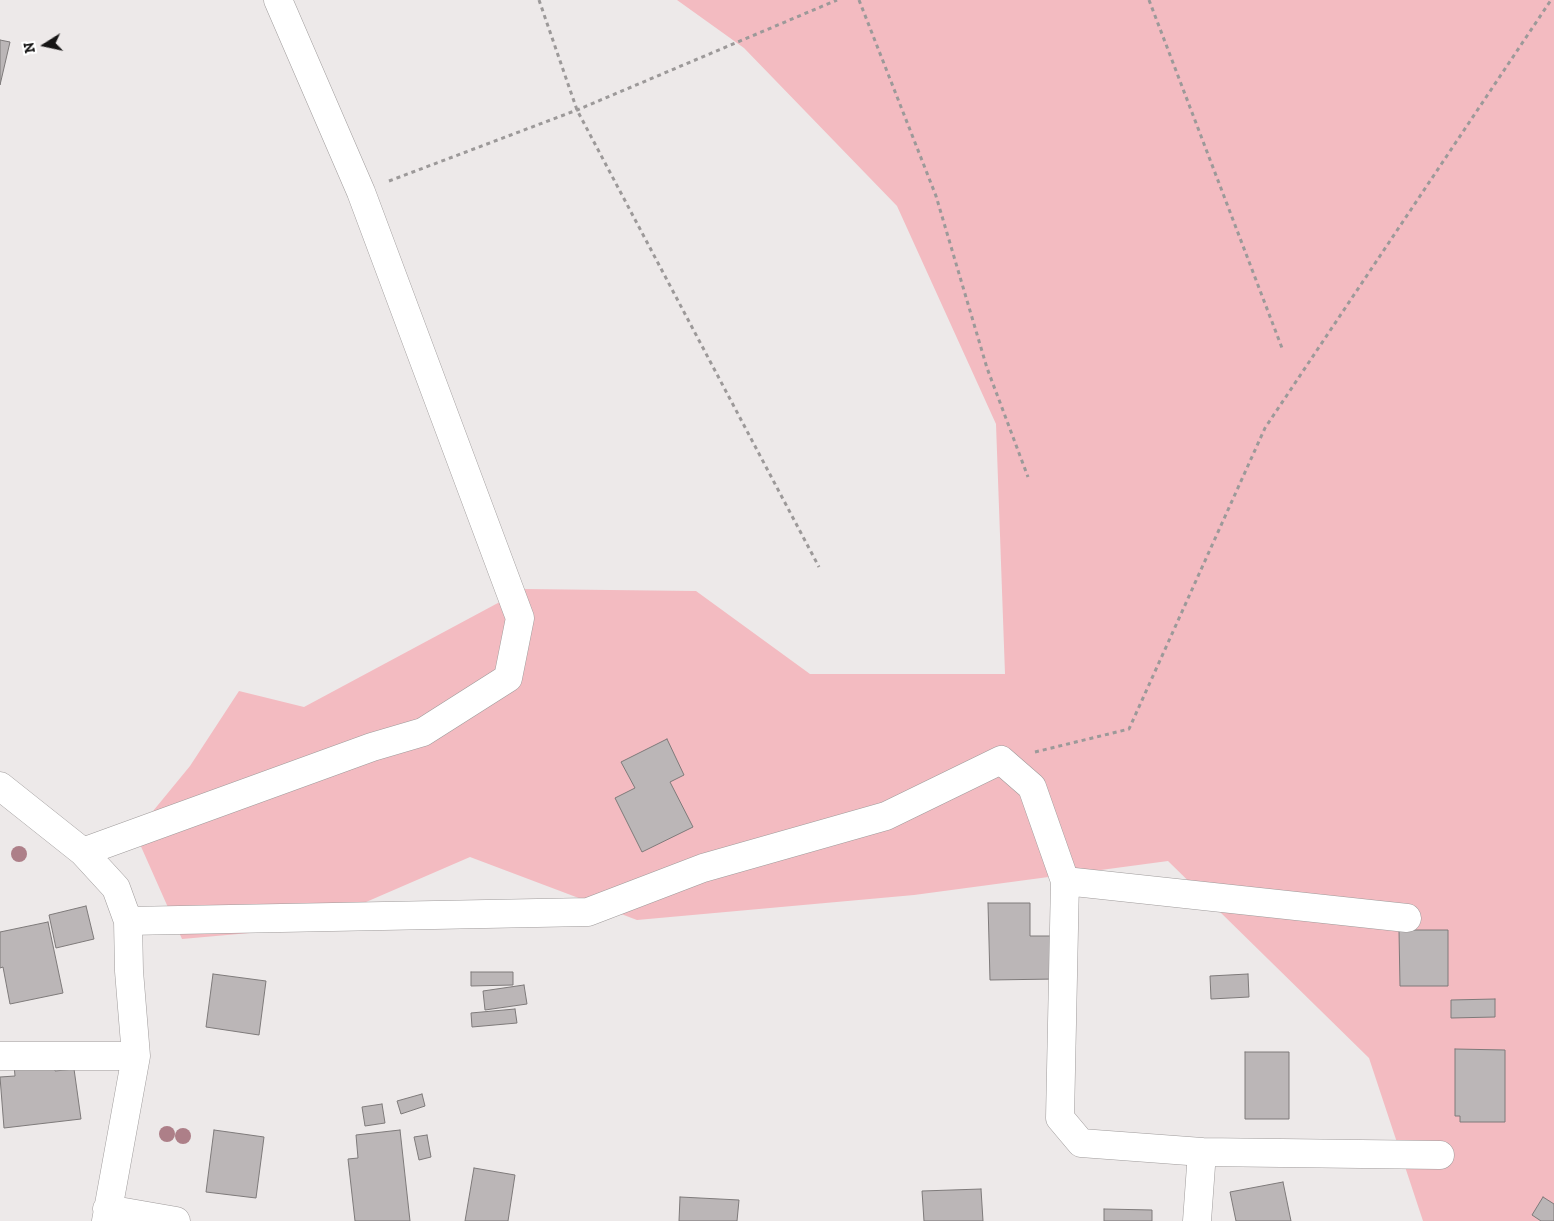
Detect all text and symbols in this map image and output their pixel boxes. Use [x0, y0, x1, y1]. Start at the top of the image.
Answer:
north arrow [20, 20, 70, 70]
text: N [20, 41, 39, 54]

